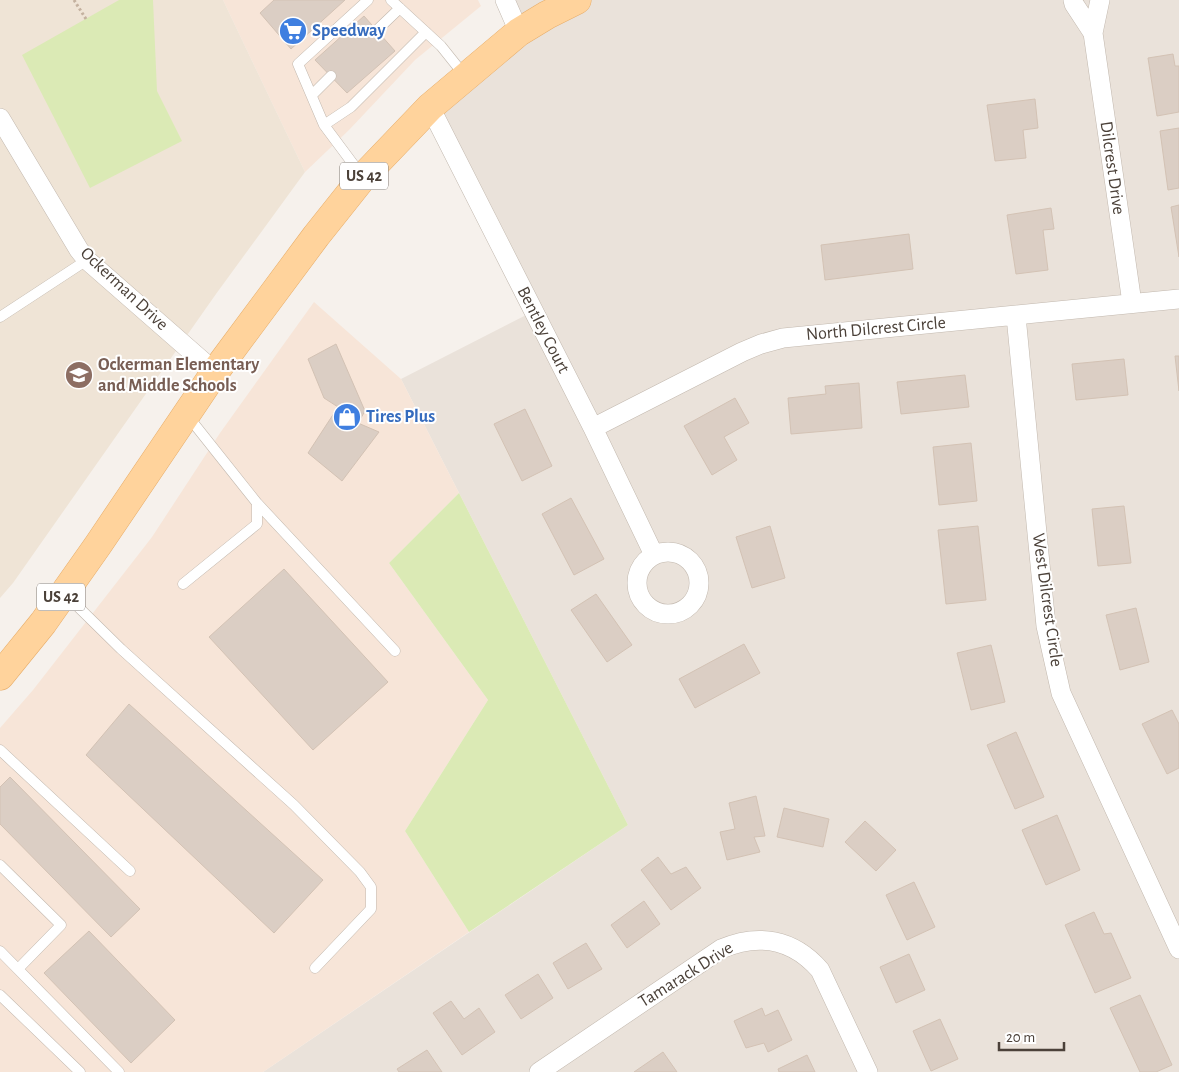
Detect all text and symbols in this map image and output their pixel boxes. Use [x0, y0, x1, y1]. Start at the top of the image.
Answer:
supermarket icon: Speedway [278, 16, 308, 46]
place label: Speedway [312, 22, 387, 40]
street label: Dilcrest Drive [1097, 120, 1127, 216]
road number: US 42 [340, 162, 388, 190]
street label: Ockerman Drive [77, 244, 171, 334]
street label: Bentley Court [514, 284, 573, 376]
street label: North Dilcrest Circle [805, 314, 947, 344]
place label: Ockerman Elementary and Middle Schools [98, 356, 260, 395]
school or university icon: Ockerman Elementary and Middle Schools [64, 360, 94, 390]
shop icon: Tires Plus [332, 402, 362, 432]
place label: Tires Plus [366, 408, 435, 426]
street label: West Dilcrest Circle [1029, 532, 1065, 668]
road number: US 42 [37, 584, 85, 610]
street label: Tamarack Drive [636, 939, 736, 1011]
scale bar [999, 1020, 1064, 1052]
text: 20 m [1006, 1030, 1035, 1045]

